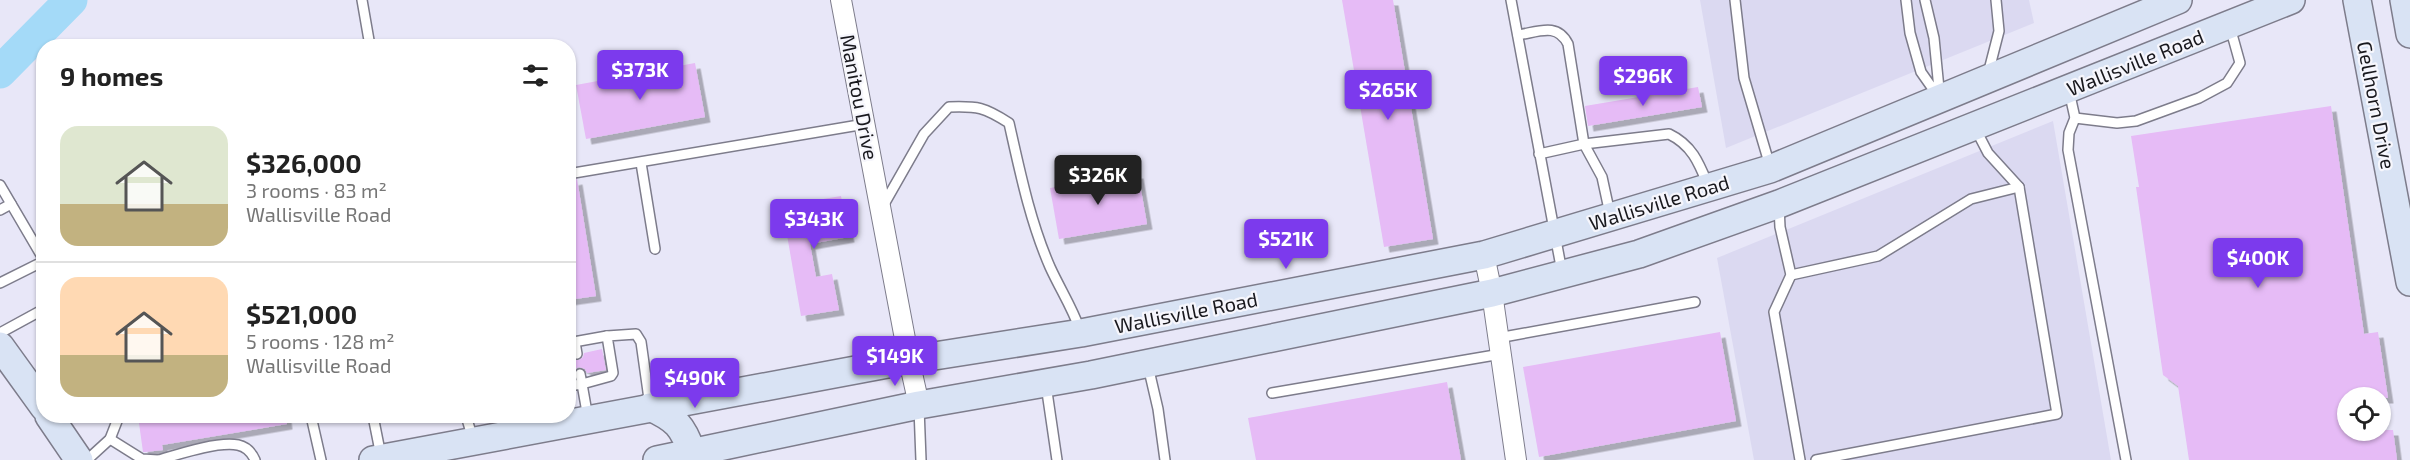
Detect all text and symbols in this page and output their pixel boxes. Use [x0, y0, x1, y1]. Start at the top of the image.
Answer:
street label: Wallisville Road [2063, 24, 2207, 100]
street label: Manitou Drive [836, 32, 884, 162]
street label: Gellhorn Drive [2353, 39, 2401, 171]
pin: $373K [598, 50, 682, 101]
pin: $296K [1601, 56, 1685, 107]
text: $373K [611, 57, 669, 81]
icon: filters [519, 59, 552, 92]
text: 9 homes [60, 60, 163, 91]
text: $296K [1613, 63, 1673, 87]
pin: $265K [1346, 70, 1430, 121]
text: $265K [1359, 77, 1417, 101]
text: $326,000 [246, 147, 362, 178]
icon: home [108, 150, 180, 222]
pin: $326K [1056, 155, 1140, 206]
text: $326K [1068, 162, 1128, 186]
street label: Wallisville Road [1586, 169, 1732, 235]
text: 3 rooms · 83 m² [246, 178, 387, 202]
pin: $343K [772, 199, 856, 250]
text: Wallisville Road [246, 202, 391, 226]
text: $343K [784, 206, 844, 230]
pin: $521K [1244, 219, 1328, 270]
text: $521K [1258, 226, 1314, 250]
pin: $400K [2216, 238, 2300, 289]
text: $400K [2227, 245, 2289, 269]
street label: Wallisville Road [1112, 286, 1260, 338]
text: $521,000 [246, 298, 357, 329]
icon: home [108, 301, 180, 373]
text: 5 rooms · 128 m² [246, 329, 395, 353]
pin: $149K [853, 336, 937, 387]
text: $149K [866, 343, 924, 367]
text: Wallisville Road [246, 353, 391, 377]
pin: $490K [653, 358, 737, 409]
text: $490K [664, 365, 726, 389]
map controls [2337, 387, 2391, 441]
button: locate [2337, 387, 2391, 441]

